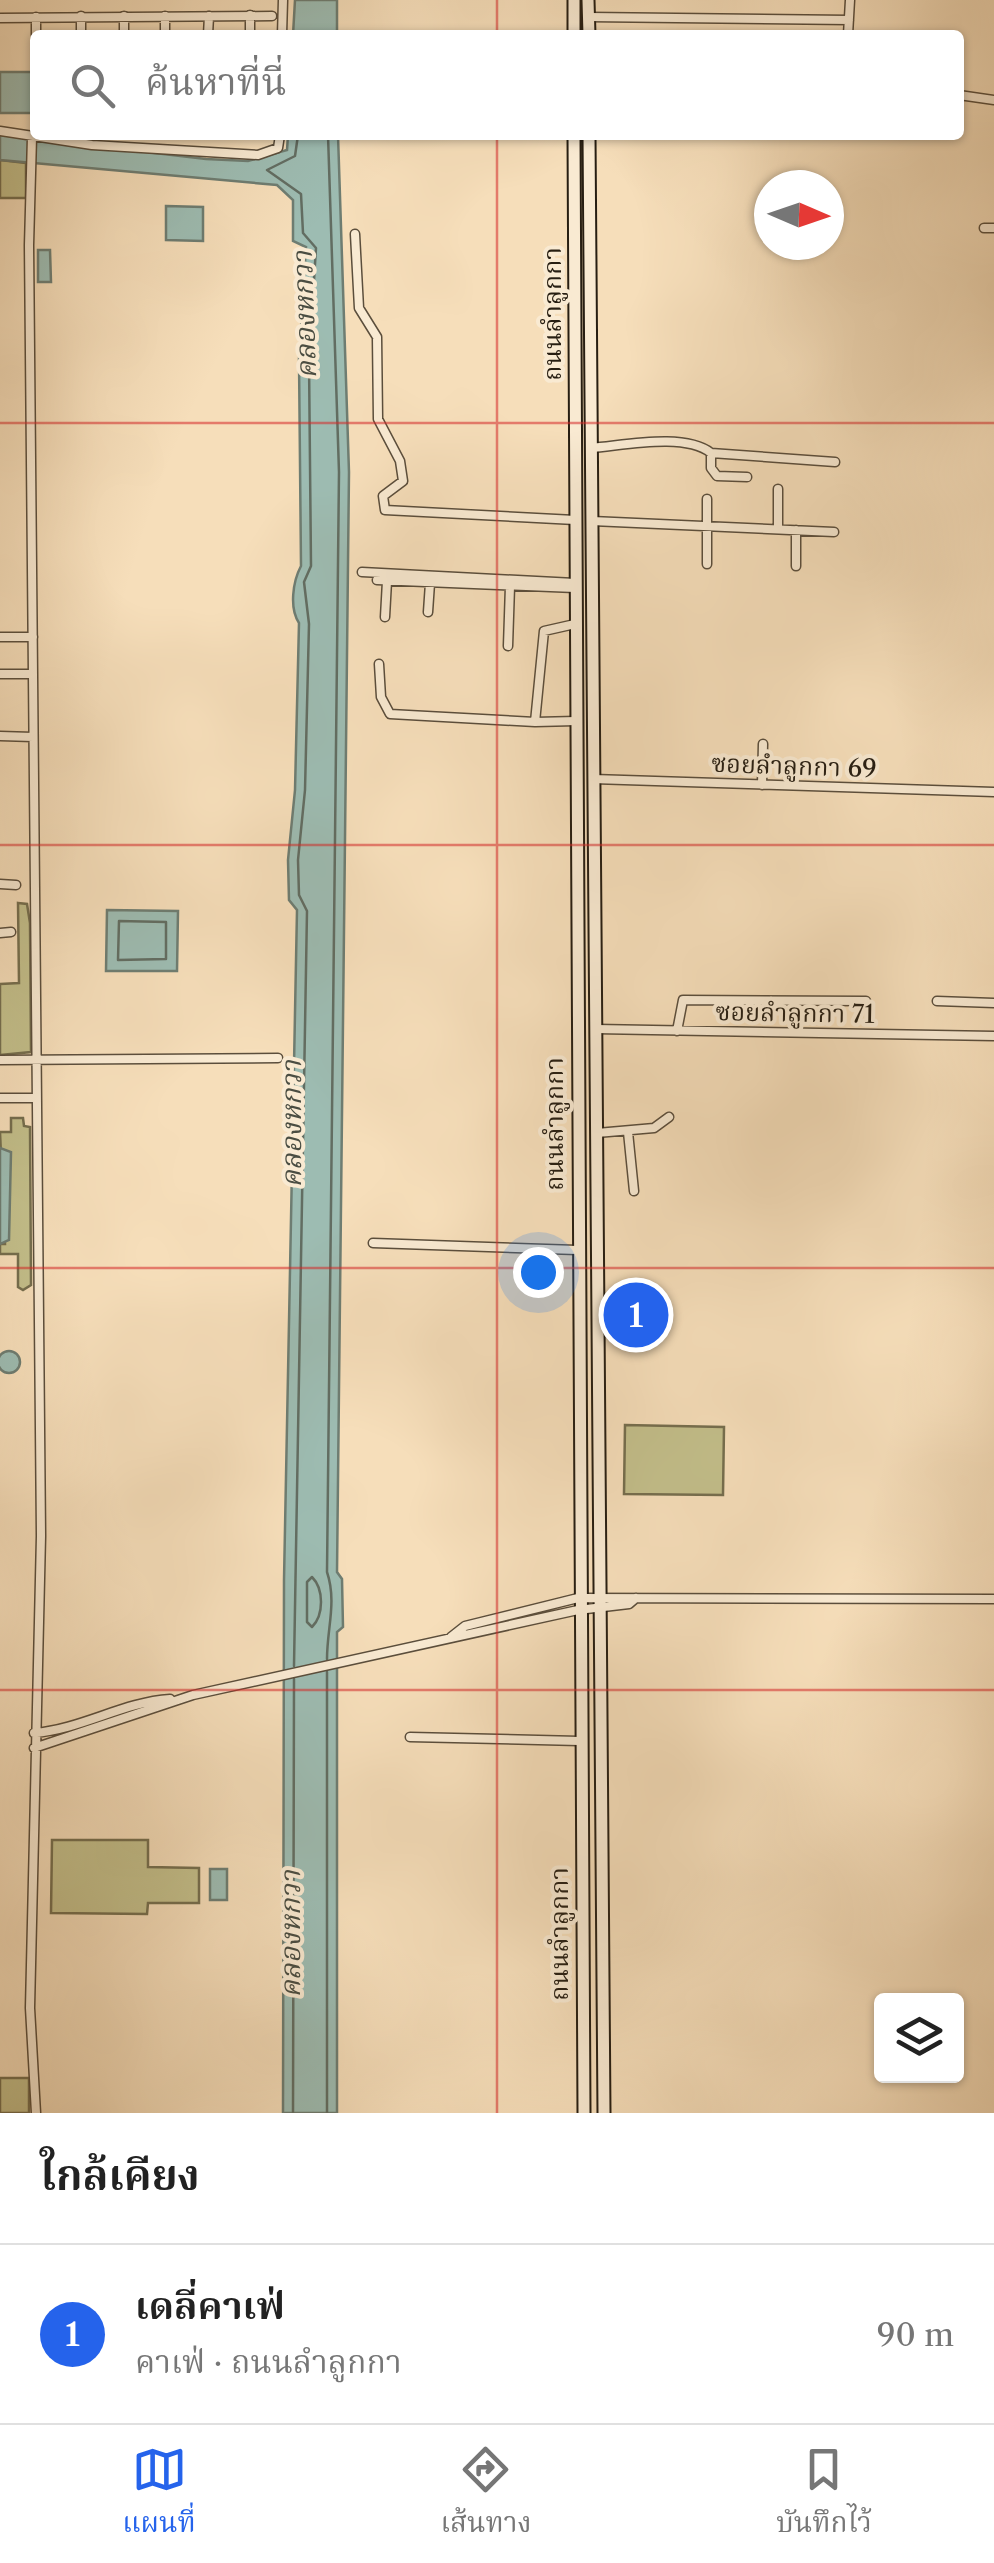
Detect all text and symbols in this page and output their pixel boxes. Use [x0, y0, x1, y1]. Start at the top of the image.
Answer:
search box [30, 30, 964, 140]
icon: search [65, 58, 120, 113]
text: ค้นหาที่นี่ [145, 58, 286, 105]
north arrow [754, 170, 844, 260]
street label: ถนนลำลูกกา [537, 247, 568, 381]
water label: คลองหกวา [285, 249, 323, 379]
street label: ซอยลำลูกกา 69 [711, 748, 877, 784]
street label: ซอยลำลูกกา 71 [715, 996, 875, 1030]
street label: ถนนลำลูกกา [539, 1057, 570, 1191]
water label: คลองหกวา [274, 1059, 308, 1188]
your location [513, 1247, 564, 1298]
pin: 1 [604, 1278, 668, 1352]
street label: ถนนลำลูกกา [544, 1867, 575, 2001]
water label: คลองหกวา [273, 1869, 307, 1998]
map controls [874, 1993, 964, 2083]
button: layers [874, 1993, 964, 2083]
text: ใกล้เคียง [40, 2149, 200, 2201]
text: เดลี่คาเฟ่ [135, 2282, 284, 2329]
text: 1 [65, 2315, 80, 2354]
text: 90 m [877, 2315, 954, 2354]
text: คาเฟ่ · ถนนลำลูกกา [135, 2342, 402, 2381]
tab: แผนที่ [122, 2442, 196, 2547]
tab: เส้นทาง [440, 2442, 532, 2547]
tab: บันทึกไว้ [776, 2442, 872, 2547]

